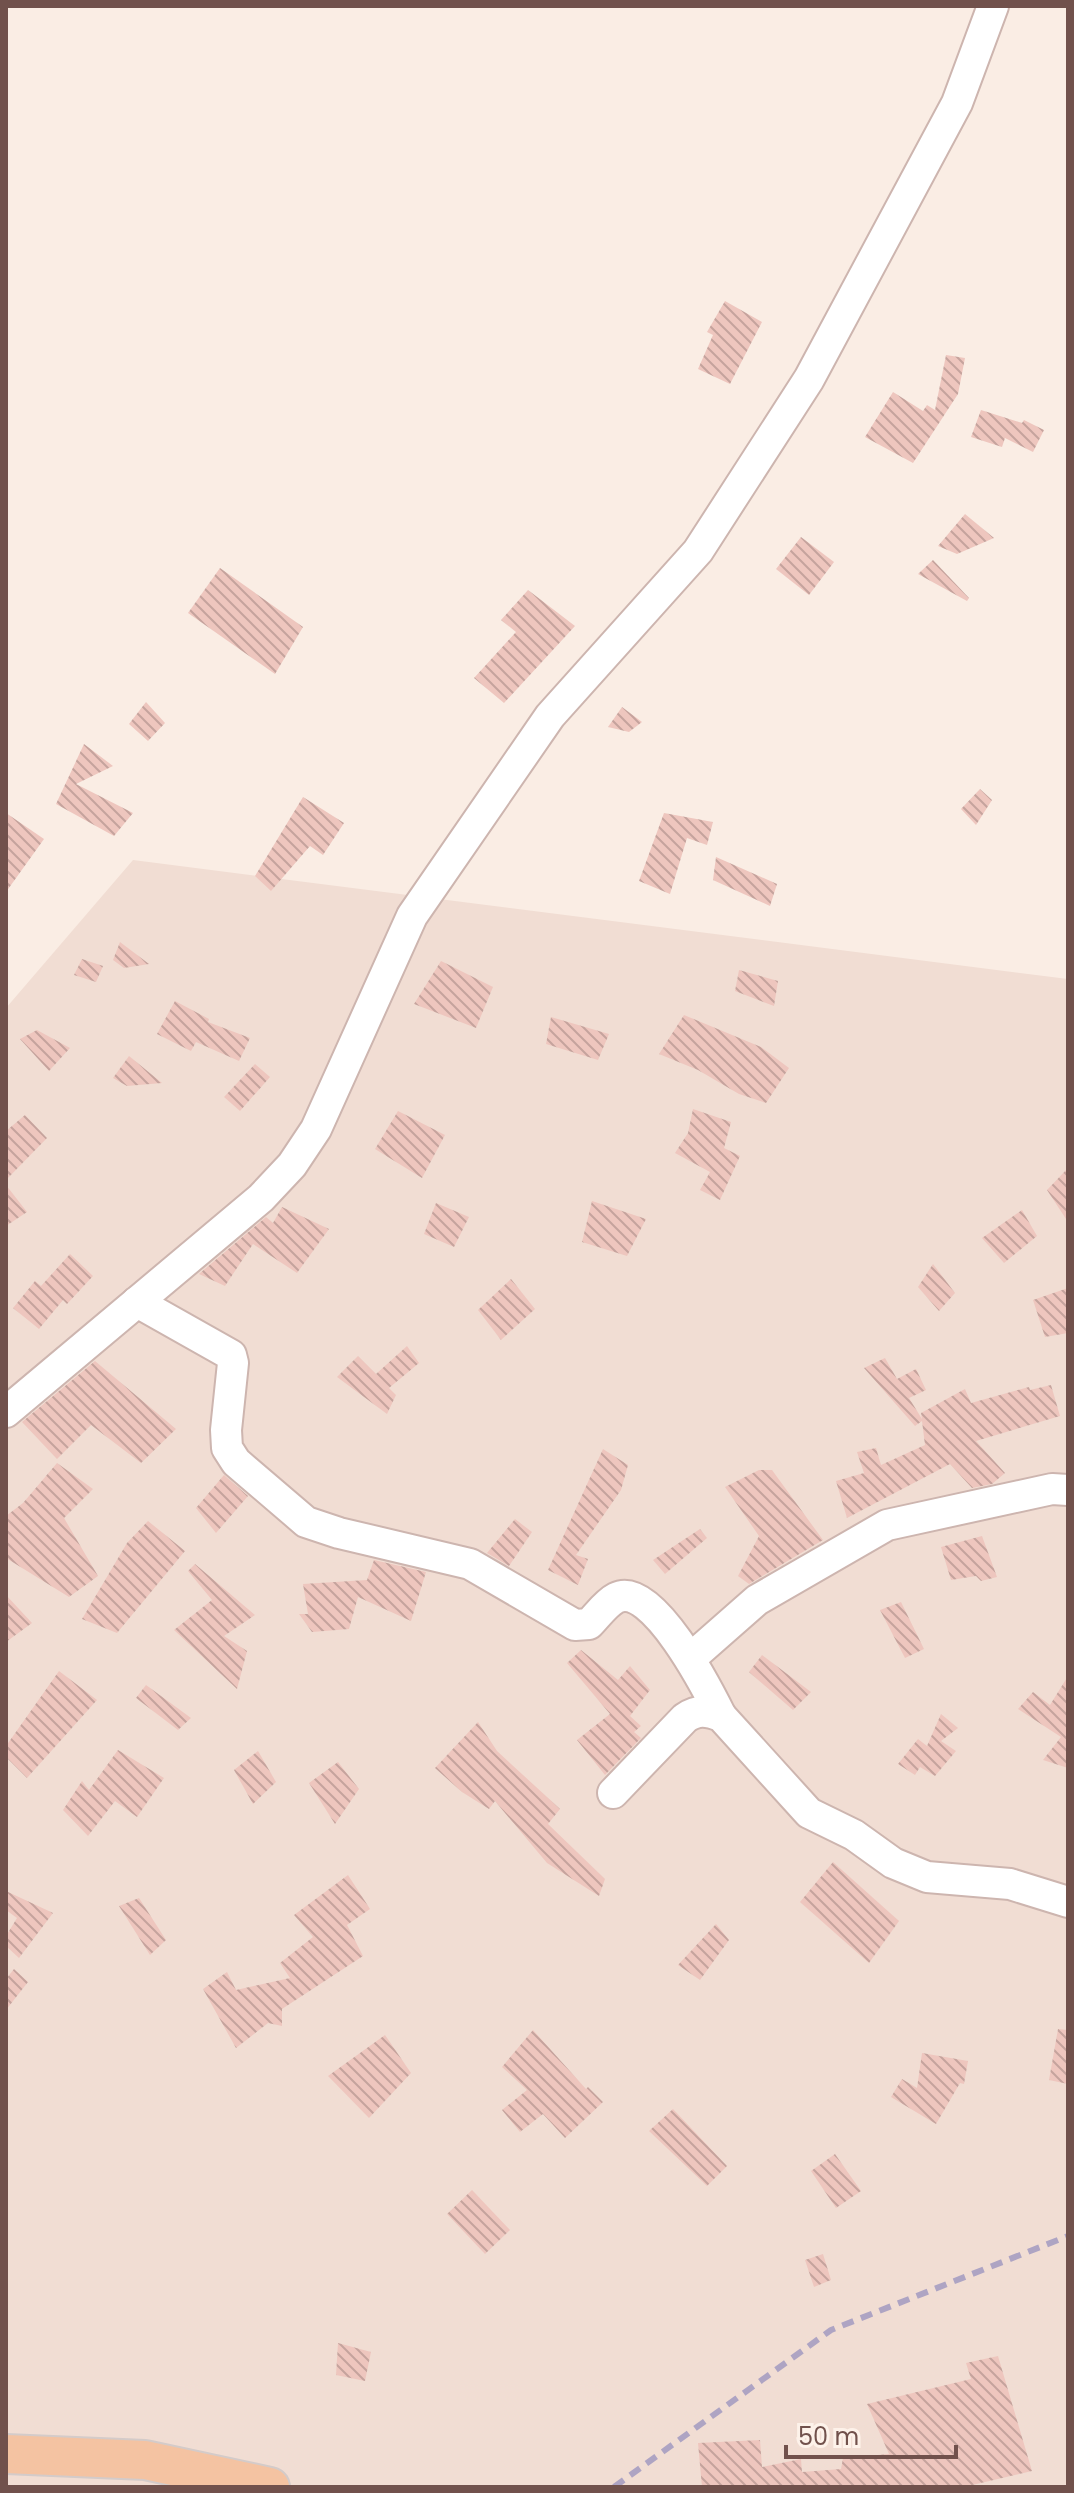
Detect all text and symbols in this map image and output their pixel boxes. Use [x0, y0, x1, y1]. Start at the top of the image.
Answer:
scale bar [786, 2409, 956, 2459]
text: 50 m [798, 2420, 859, 2453]

